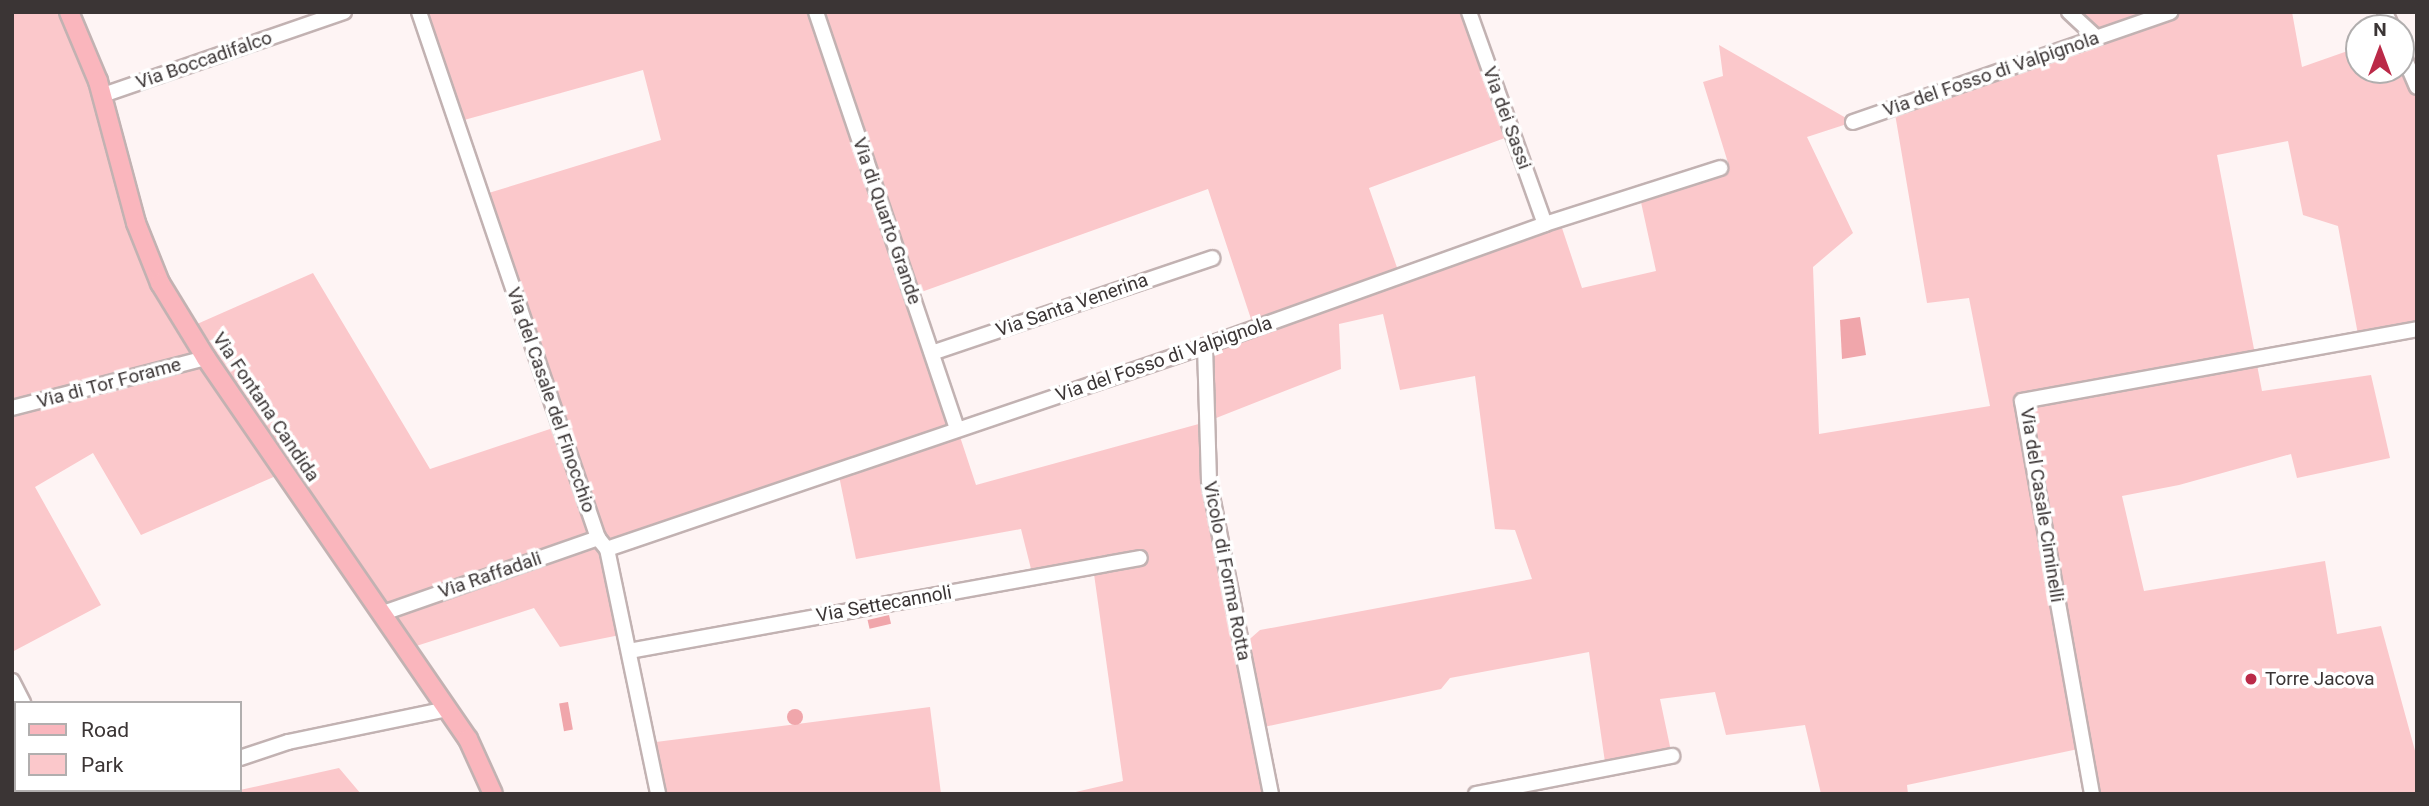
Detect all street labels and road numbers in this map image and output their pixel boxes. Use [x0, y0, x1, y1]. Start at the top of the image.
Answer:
street label: Via Boccadifalco [133, 26, 275, 94]
street label: Via del Fosso di Valpignola [1880, 26, 2102, 122]
street label: Via dei Sassi [1478, 63, 1536, 173]
street label: Via di Quarto Grande [848, 135, 926, 307]
street label: Via Santa Venerina [993, 268, 1151, 342]
street label: Via del Casale del Finocchio [502, 284, 600, 516]
street label: Via del Fosso di Valpignola [1053, 311, 1275, 407]
street label: Via Fontana Candida [208, 328, 324, 486]
street label: Via di Tor Forame [34, 353, 184, 413]
street label: Via del Casale Ciminelli [2015, 406, 2069, 604]
street label: Vicolo di Forma Rotta [1198, 479, 1256, 663]
street label: Via Raffadali [435, 547, 545, 603]
street label: Via Settecannoli [815, 581, 953, 627]

